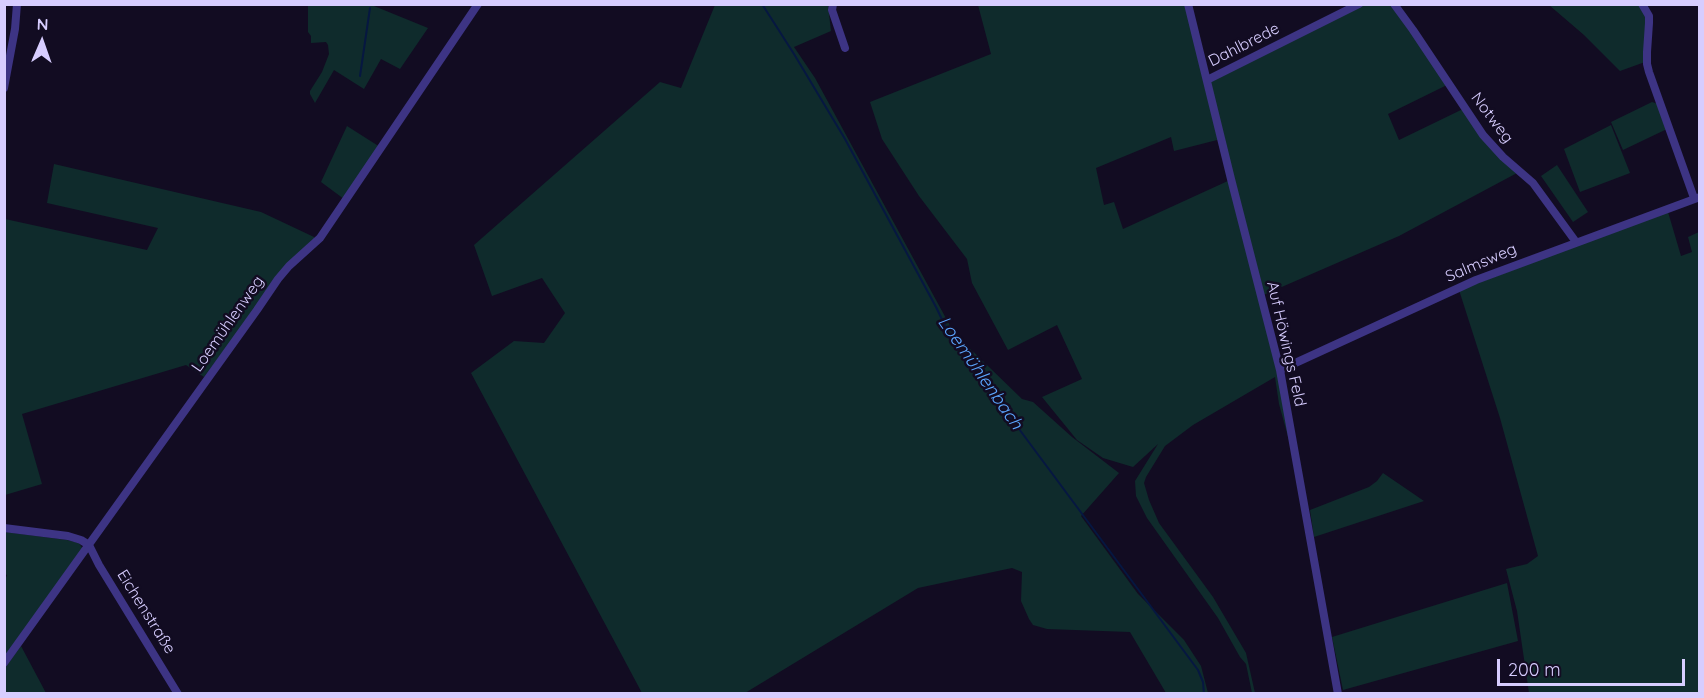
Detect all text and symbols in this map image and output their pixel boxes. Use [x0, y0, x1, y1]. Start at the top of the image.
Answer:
north arrow [12, 12, 72, 72]
text: N [36, 14, 49, 34]
street label: Dahlbrede [1205, 19, 1283, 71]
street label: Notweg [1467, 89, 1517, 147]
street label: Salmsweg [1443, 239, 1519, 287]
street label: Loemühlenweg [188, 272, 268, 376]
street label: Auf Höwings Feld [1262, 279, 1310, 409]
water label: Loemühlenbach [933, 312, 1027, 434]
street label: Eichenstraße [113, 566, 179, 658]
scale bar [1500, 647, 1688, 685]
text: 200 m [1508, 658, 1561, 681]

